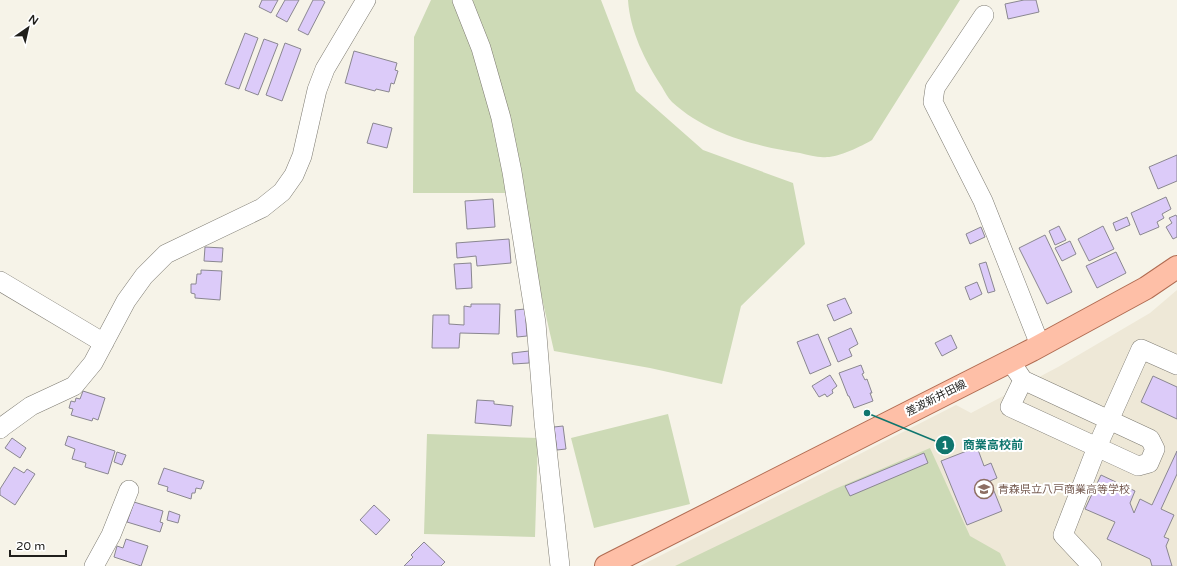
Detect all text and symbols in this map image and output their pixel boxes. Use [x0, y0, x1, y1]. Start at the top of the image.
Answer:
north arrow [8, 8, 48, 48]
text: N [26, 12, 41, 28]
street label: 差波新井田線 [904, 377, 968, 419]
callout: 商業高校前 [935, 433, 1031, 457]
text: 1 [941, 438, 949, 452]
text: 商業高校前 [963, 438, 1023, 452]
school or university icon: 青森県立八戸商業高等学校 [973, 478, 995, 500]
place label: 青森県立八戸商業高等学校 [998, 483, 1130, 496]
scale bar [10, 532, 66, 558]
text: 20 m [16, 539, 45, 553]

